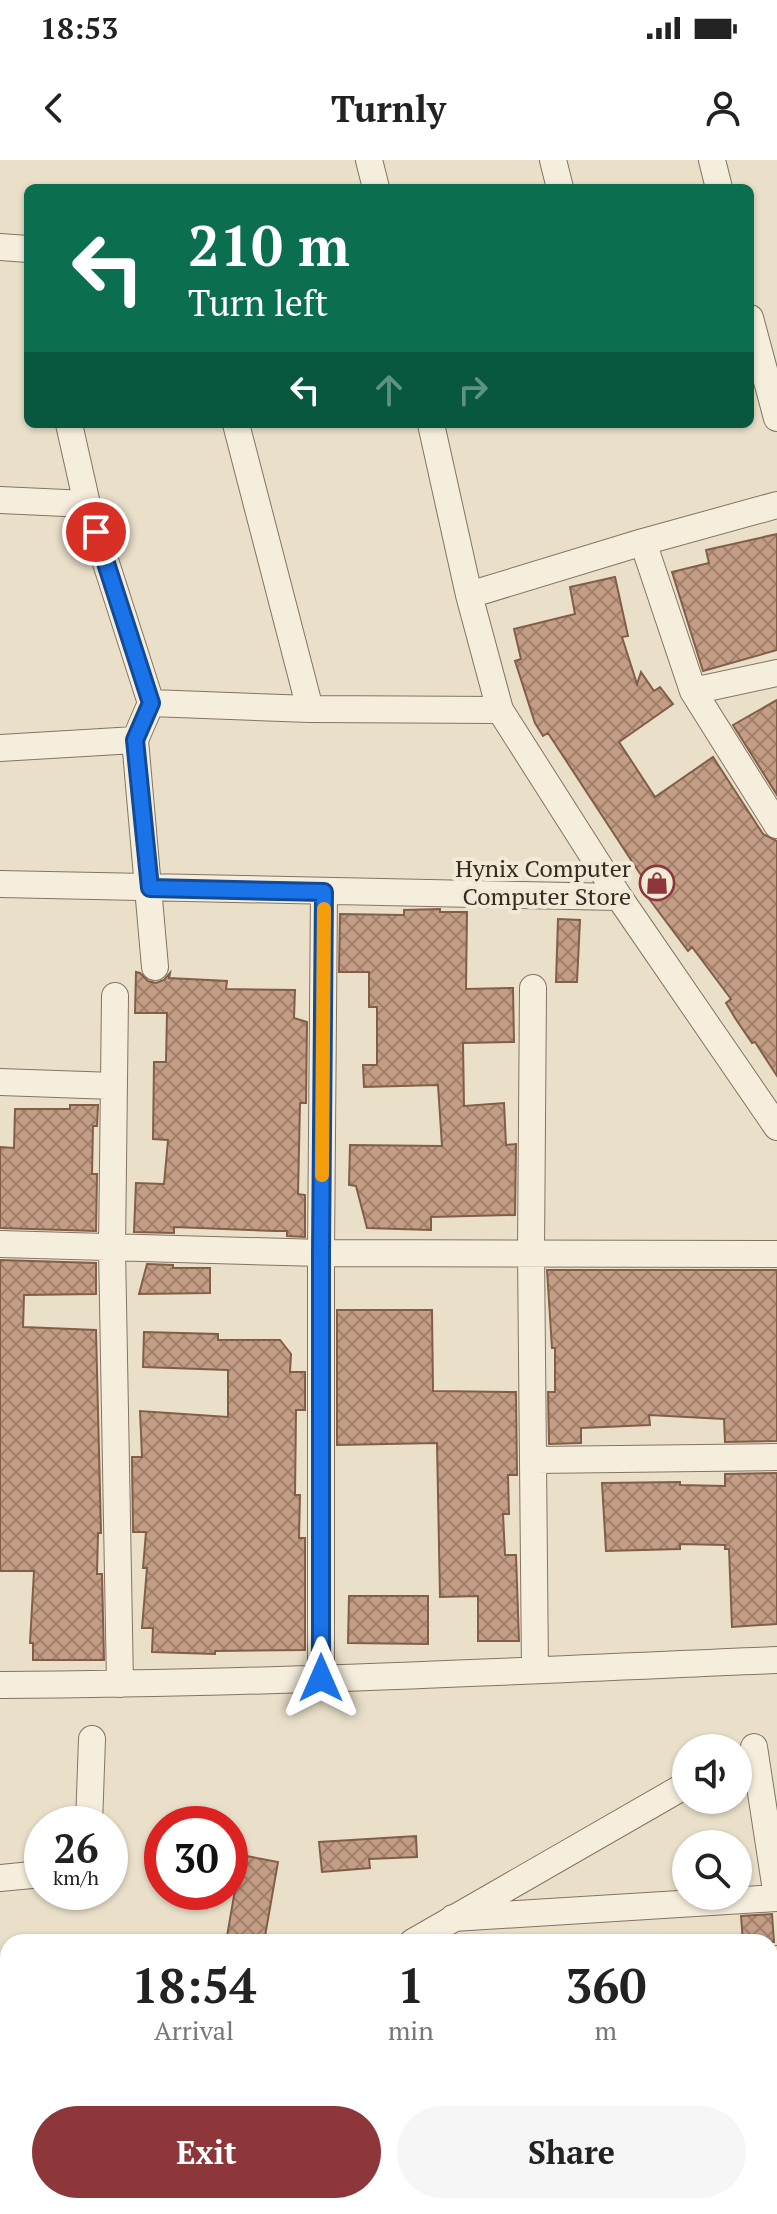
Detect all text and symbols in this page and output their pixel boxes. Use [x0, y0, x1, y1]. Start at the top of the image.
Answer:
text: 18:53 [40, 8, 118, 48]
text: Turnly [331, 85, 446, 132]
icon: back [32, 86, 76, 130]
icon: person [701, 86, 745, 130]
text: 210 m [188, 208, 350, 282]
icon: left [56, 216, 160, 320]
text: Turn left [188, 279, 328, 326]
icon: left [283, 368, 327, 412]
icon: ahead [367, 368, 411, 412]
icon: right [451, 368, 495, 412]
pin [62, 498, 130, 566]
icon: arrive [74, 510, 118, 554]
place label: Hynix Computer Computer Store [455, 852, 632, 912]
shop icon: Hynix Computer Computer Store [638, 864, 676, 902]
position arrow [279, 1636, 363, 1720]
map controls [672, 1734, 752, 1910]
button: sound [672, 1734, 752, 1814]
speed limit sign: 30 [144, 1806, 248, 1910]
text: 26 [53, 1821, 99, 1874]
button: search [672, 1830, 752, 1910]
text: km/h [53, 1864, 99, 1891]
text: 18:54 [131, 1953, 256, 2017]
text: 1 [397, 1953, 424, 2017]
text: 360 [565, 1953, 647, 2017]
text: Arrival [154, 2013, 234, 2047]
text: min [388, 2013, 434, 2047]
text: m [595, 2013, 617, 2047]
button: Exit [32, 2106, 381, 2198]
button: Share [397, 2106, 746, 2198]

